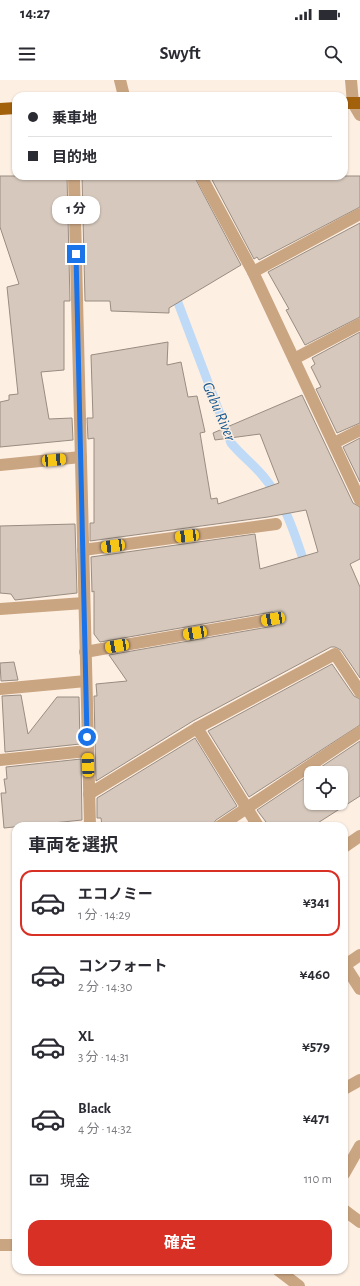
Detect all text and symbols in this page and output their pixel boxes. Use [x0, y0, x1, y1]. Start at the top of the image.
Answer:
text: 14:27 [20, 6, 50, 21]
icon: menu [16, 43, 38, 65]
icon: search [322, 43, 344, 65]
text: Swyft [159, 45, 201, 63]
text: 乗車地 [52, 111, 97, 126]
text: 目的地 [52, 150, 97, 165]
callout: 1 分 [52, 196, 100, 224]
text: 1 分 [66, 203, 86, 216]
route end [67, 245, 85, 263]
water label: Gabu River [200, 380, 239, 444]
car [42, 453, 66, 467]
car [174, 529, 200, 543]
car [100, 538, 126, 554]
car [260, 611, 286, 627]
car [182, 625, 208, 641]
car [104, 638, 130, 654]
route start [78, 728, 96, 746]
car [82, 753, 94, 777]
map controls [304, 766, 348, 810]
button: locate [304, 766, 348, 810]
text: 車両を選択 [28, 837, 118, 855]
icon: car [30, 885, 66, 921]
text: エコノミー [78, 887, 153, 902]
text: ¥341 [303, 895, 330, 910]
text: 1 分 · 14:29 [78, 909, 131, 922]
icon: car [30, 957, 66, 993]
text: コンフォート [78, 959, 168, 974]
text: ¥460 [300, 967, 330, 982]
text: 2 分 · 14:30 [78, 981, 132, 994]
icon: car [30, 1029, 66, 1065]
text: XL [78, 1029, 94, 1044]
text: ¥579 [302, 1039, 330, 1054]
text: 3 分 · 14:31 [78, 1051, 129, 1064]
icon: car [30, 1101, 66, 1137]
text: Black [78, 1101, 111, 1116]
text: ¥471 [303, 1111, 330, 1126]
text: 4 分 · 14:32 [78, 1123, 132, 1136]
icon: cash [28, 1169, 50, 1191]
text: 110 m [304, 1173, 332, 1186]
text: 現金 [60, 1174, 90, 1189]
button: 確定 [28, 1220, 332, 1266]

